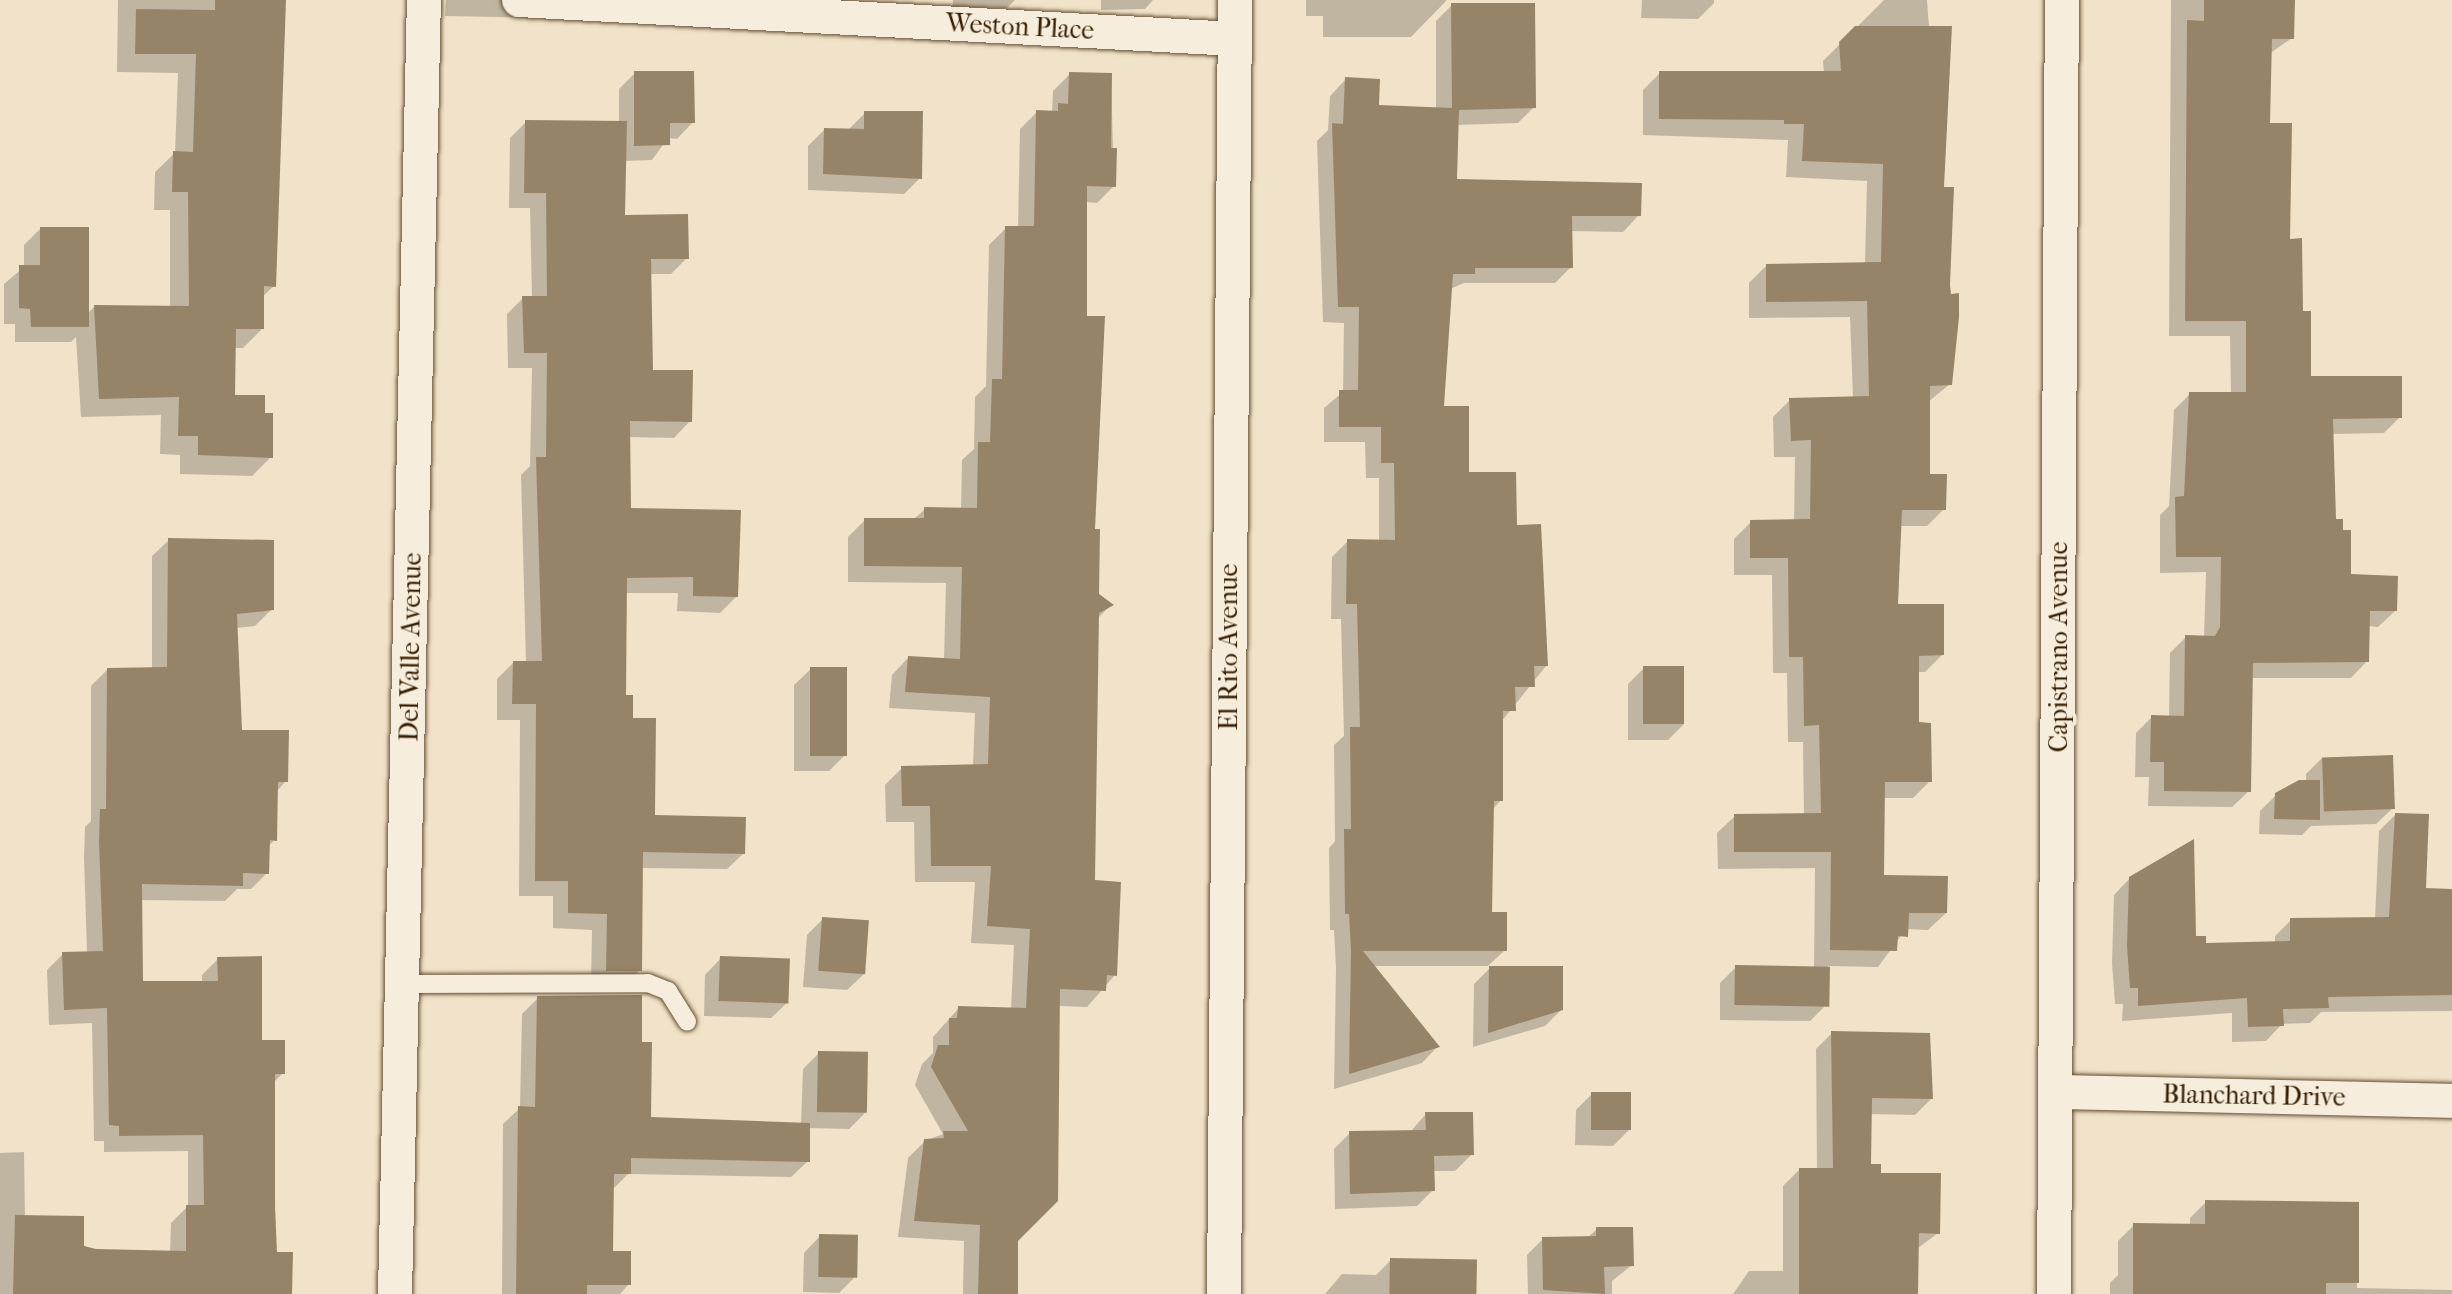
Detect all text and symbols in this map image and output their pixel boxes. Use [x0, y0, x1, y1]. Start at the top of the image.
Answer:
street label: Weston Place [945, 8, 1095, 46]
street label: Capistrano Avenue [2043, 542, 2075, 752]
street label: Del Valle Avenue [394, 552, 428, 742]
street label: El Rito Avenue [1213, 564, 1245, 730]
street label: Blanchard Drive [2162, 1079, 2346, 1113]

